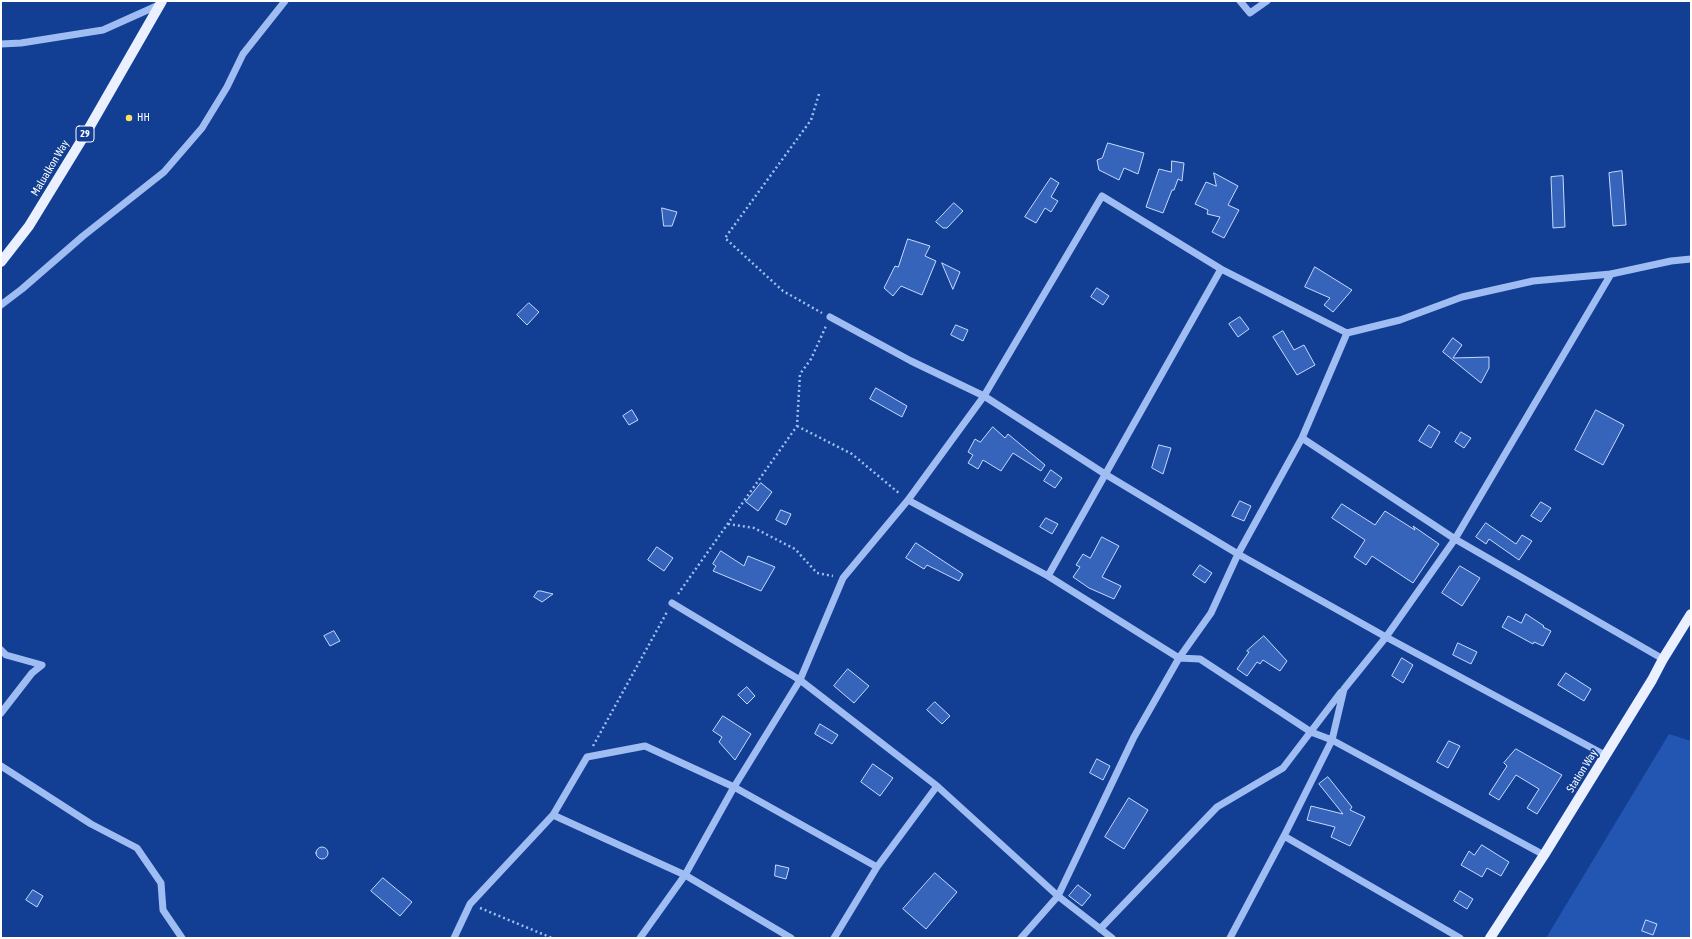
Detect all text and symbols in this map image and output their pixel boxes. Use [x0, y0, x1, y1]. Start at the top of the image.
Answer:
place label: HH [137, 111, 150, 125]
marker: HH [124, 113, 134, 123]
road number: 29 [76, 126, 94, 142]
street label: Malualkon Way [28, 138, 72, 198]
street label: Station Way [1564, 747, 1600, 795]

